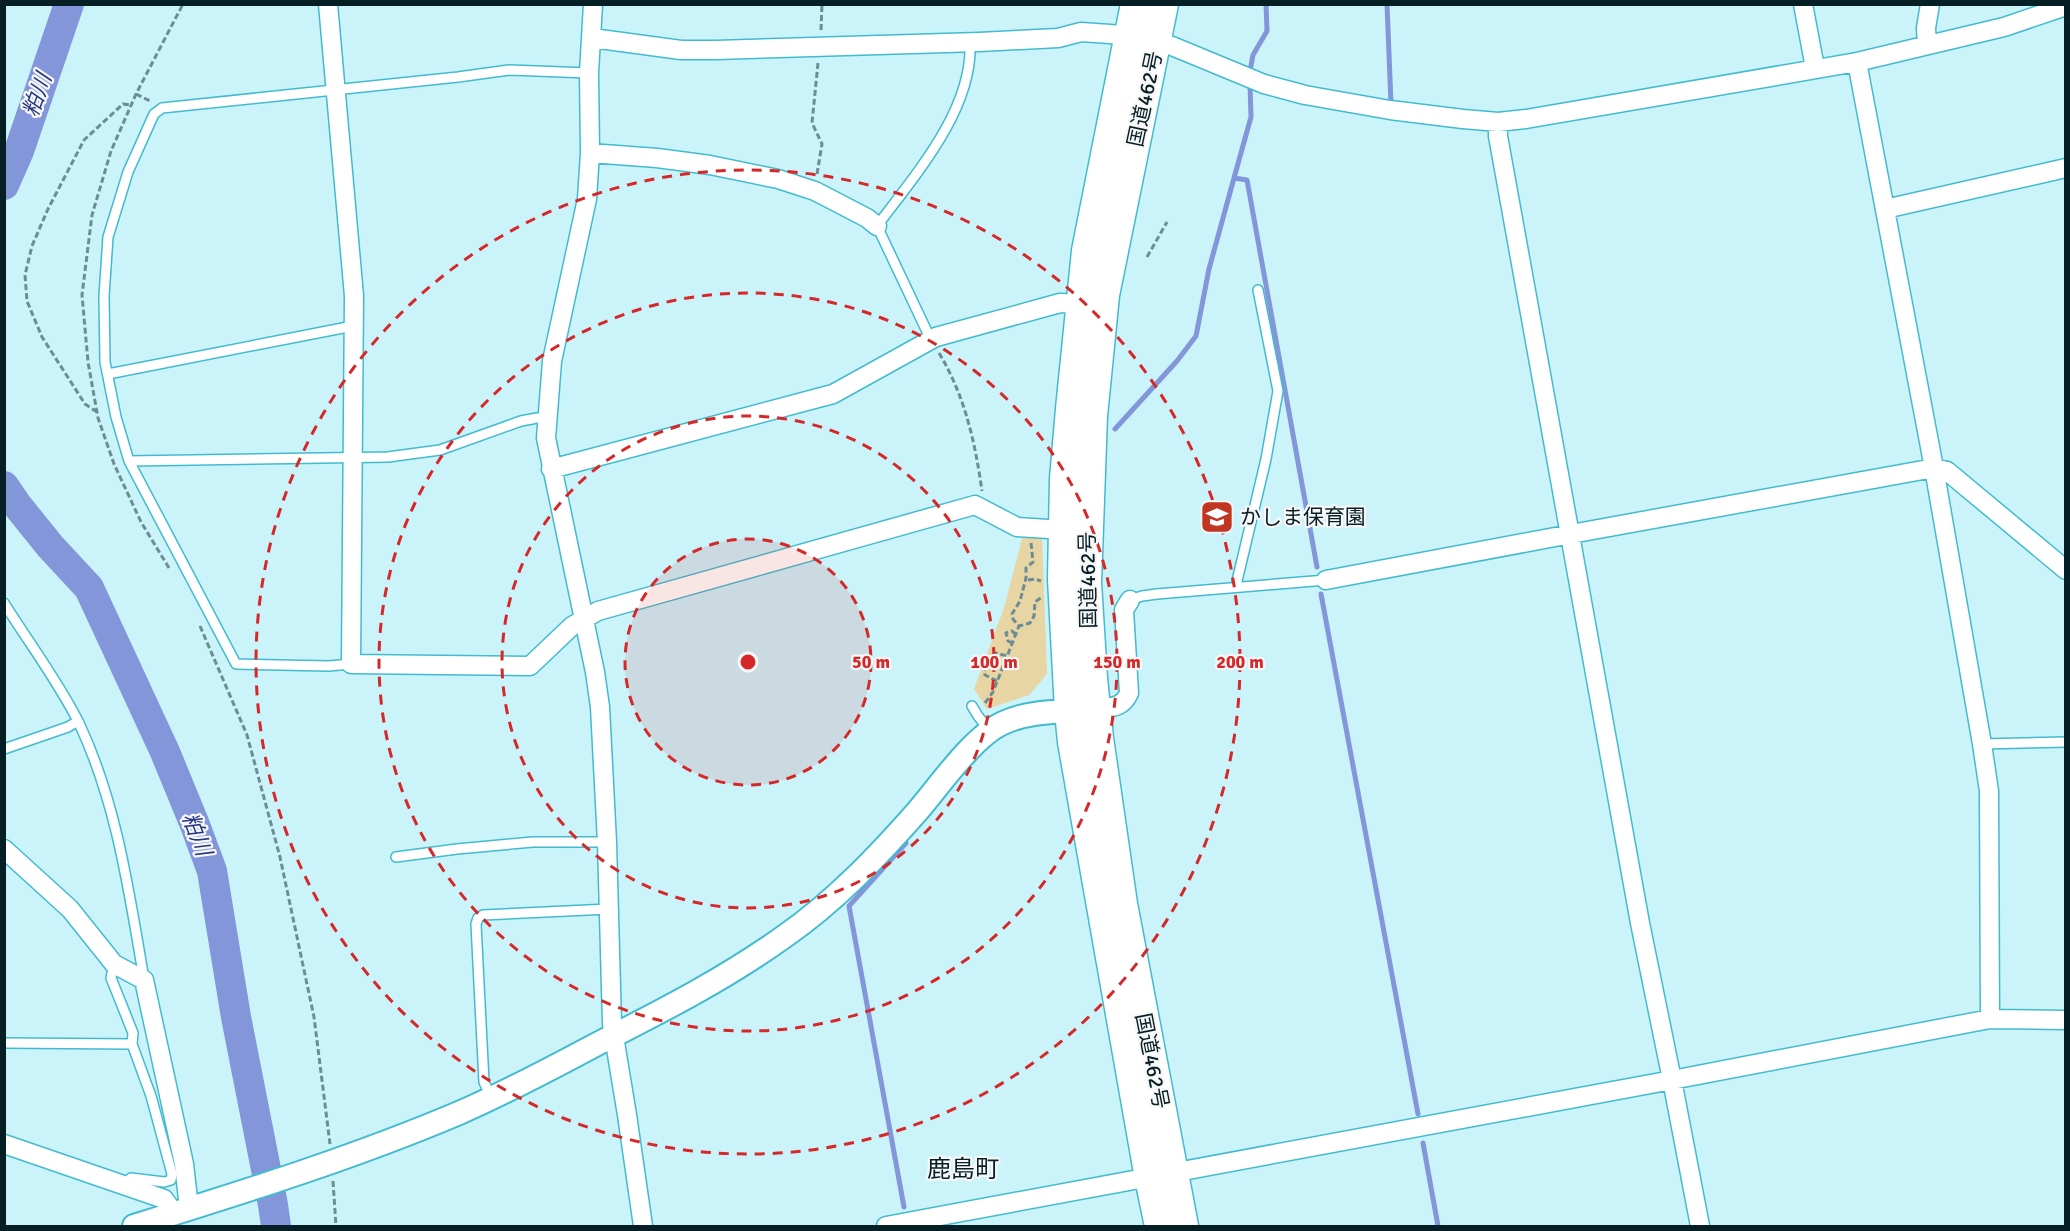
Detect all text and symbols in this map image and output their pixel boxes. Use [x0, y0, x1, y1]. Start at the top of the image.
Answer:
street label: 国道462号 [1122, 49, 1168, 149]
water label: 粕川 [17, 68, 58, 120]
school or university icon: かしま保育園 [1199, 499, 1235, 535]
place label: かしま保育園 [1240, 504, 1366, 530]
street label: 国道462号 [1074, 531, 1102, 629]
text: 50 m [852, 651, 890, 673]
text: 100 m [970, 651, 1018, 673]
text: 150 m [1093, 651, 1141, 673]
text: 200 m [1216, 651, 1264, 673]
centre of rings [738, 652, 758, 672]
water label: 粕川 [177, 809, 218, 861]
street label: 国道462号 [1130, 1011, 1174, 1111]
district label: 鹿島町 [927, 1154, 999, 1184]

